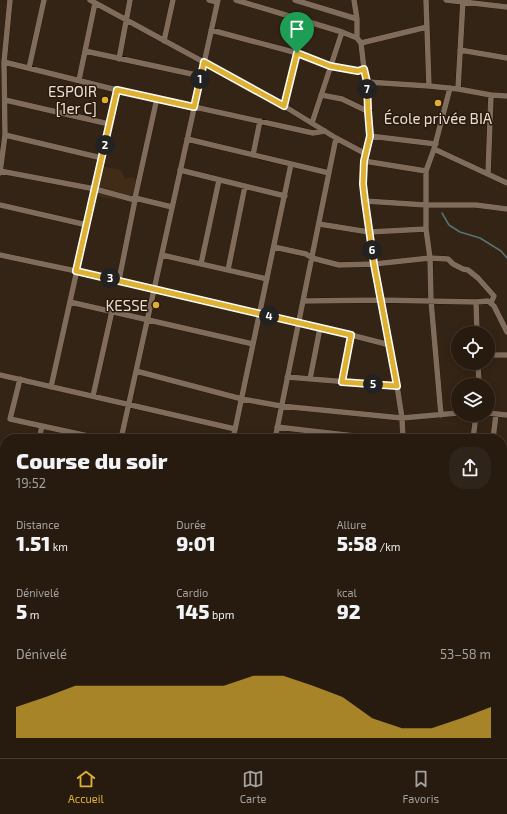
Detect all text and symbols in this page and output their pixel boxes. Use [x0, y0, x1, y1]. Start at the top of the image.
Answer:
pin [280, 12, 314, 53]
icon: arrive [286, 18, 308, 40]
pin: 1 [190, 69, 210, 89]
text: 1 [198, 72, 202, 85]
pin: 7 [357, 79, 377, 99]
place label: ESPOIR [1er C] [48, 82, 97, 117]
text: 7 [364, 82, 370, 95]
marker: ESPOIR [1er C] [100, 95, 110, 105]
marker: École privée BIA [433, 98, 443, 108]
place label: École privée BIA [384, 109, 493, 127]
pin: 2 [95, 135, 115, 155]
text: 2 [102, 138, 108, 151]
pin: 6 [362, 240, 382, 260]
text: 6 [369, 243, 375, 256]
pin: 3 [100, 268, 120, 288]
text: 3 [107, 271, 113, 284]
place label: KESSE [106, 296, 148, 314]
marker: KESSE [151, 300, 161, 310]
pin: 4 [259, 306, 279, 326]
text: 4 [265, 309, 273, 322]
map controls [451, 326, 495, 422]
button: locate [451, 326, 495, 370]
pin: 5 [363, 374, 383, 394]
text: 5 [370, 377, 376, 390]
button: layers [451, 378, 495, 422]
text: Course du soir [16, 447, 167, 473]
button: share [449, 447, 491, 489]
text: 19:52 [16, 475, 46, 491]
text: Distance [16, 518, 59, 531]
text: Durée [176, 518, 206, 531]
text: Allure [337, 518, 366, 531]
text: 1.51 [16, 531, 50, 555]
text: 9:01 [176, 531, 216, 555]
text: 5:58 [337, 531, 377, 555]
text: km [50, 540, 68, 553]
text: /km [377, 540, 400, 553]
text: Dénivelé [16, 586, 59, 599]
text: Cardio [176, 586, 208, 599]
text: kcal [337, 586, 357, 599]
text: 5 [16, 599, 27, 623]
text: 145 [176, 599, 210, 623]
text: 92 [337, 599, 360, 623]
text: m [27, 608, 39, 621]
text: bpm [210, 608, 234, 621]
text: Dénivelé [16, 646, 67, 662]
text: 53–58 m [440, 646, 491, 662]
tab: Accueil [68, 768, 104, 805]
tab: Carte [240, 768, 267, 805]
tab: Favoris [403, 768, 439, 805]

